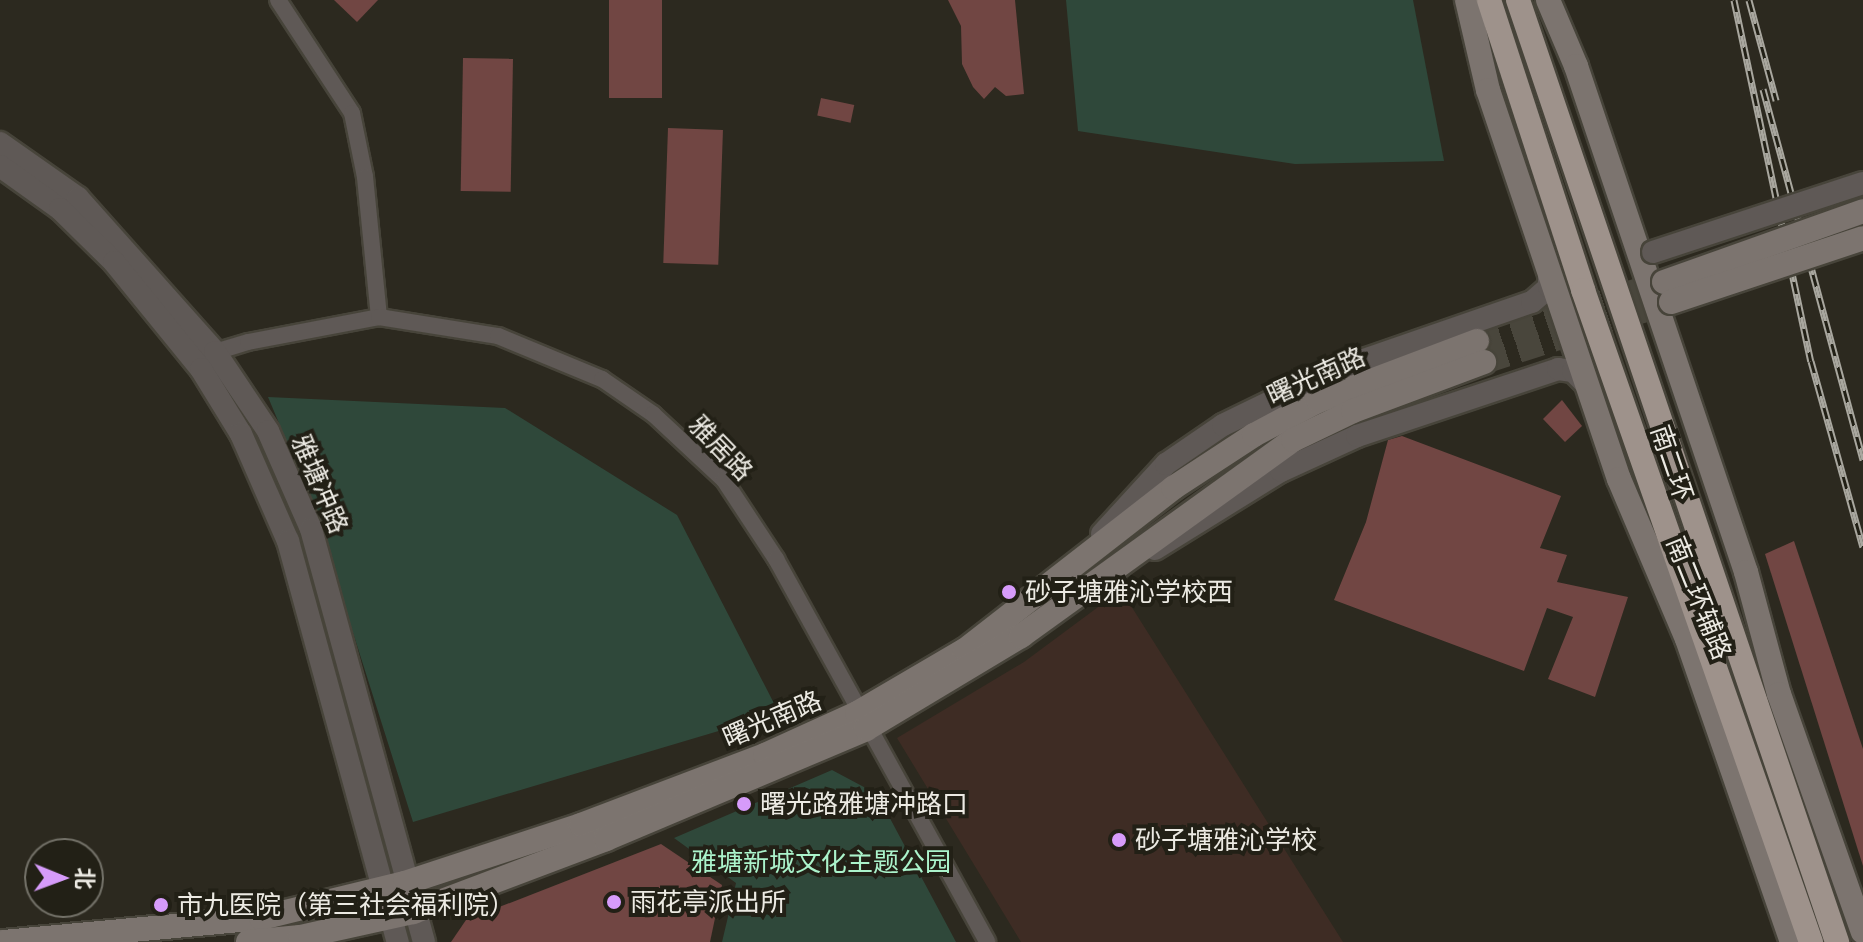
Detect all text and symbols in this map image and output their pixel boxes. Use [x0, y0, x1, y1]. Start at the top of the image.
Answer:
street label: 曙光南路 [1262, 341, 1370, 411]
street label: 雅居路 [683, 409, 759, 487]
street label: 南二环 [1645, 421, 1699, 505]
street label: 雅塘冲路 [285, 430, 355, 538]
street label: 南二环辅路 [1660, 532, 1738, 664]
place label: 砂子塘雅沁学校西 [1025, 576, 1233, 608]
marker: 砂子塘雅沁学校西 [1000, 583, 1018, 601]
street label: 曙光南路 [718, 684, 826, 754]
place label: 曙光路雅塘冲路口 [760, 788, 968, 820]
marker: 曙光路雅塘冲路口 [735, 795, 753, 813]
place label: 砂子塘雅沁学校 [1135, 824, 1317, 856]
marker: 砂子塘雅沁学校 [1110, 831, 1128, 849]
north arrow [24, 838, 104, 918]
park label: 雅塘新城文化主题公园 [691, 846, 951, 878]
text: 北 [71, 867, 101, 890]
place label: 雨花亭派出所 [630, 886, 786, 918]
place label: 市九医院（第三社会福利院） [177, 889, 515, 921]
marker: 雨花亭派出所 [605, 893, 623, 911]
marker: 市九医院（第三社会福利院） [152, 896, 170, 914]

